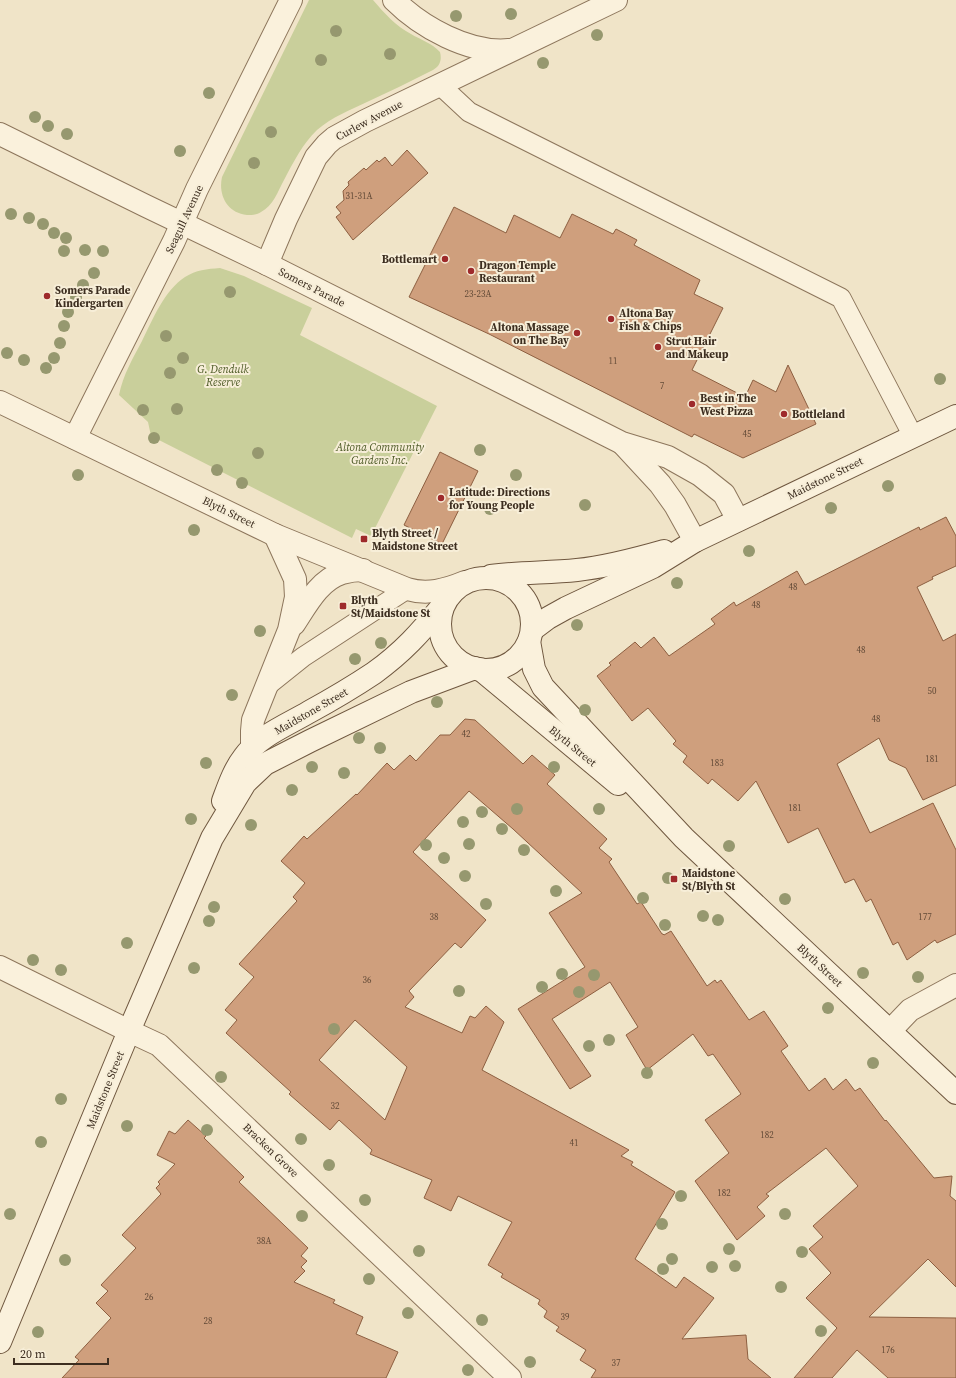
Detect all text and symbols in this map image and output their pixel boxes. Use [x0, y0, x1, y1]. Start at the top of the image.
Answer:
street label: Curlew Avenue [333, 96, 406, 144]
street label: Seagull Avenue [162, 182, 207, 256]
house number: 31-31A [346, 190, 372, 202]
place label: Bottlemart [382, 252, 438, 267]
marker: Bottlemart [440, 254, 450, 264]
place label: Dragon Temple Restaurant [479, 258, 556, 286]
street label: Somers Parade [276, 264, 348, 311]
marker: Dragon Temple Restaurant [466, 266, 476, 276]
place label: Somers Parade Kindergarten [55, 283, 131, 311]
house number: 23-23A [465, 288, 491, 300]
marker: Somers Parade Kindergarten [42, 291, 52, 301]
place label: Altona Bay Fish & Chips [619, 306, 682, 334]
marker: Altona Bay Fish & Chips [606, 314, 616, 324]
place label: Altona Massage on The Bay [490, 320, 569, 348]
marker: Altona Massage on The Bay [572, 328, 582, 338]
place label: Strut Hair and Makeup [666, 334, 729, 362]
marker: Strut Hair and Makeup [653, 342, 663, 352]
house number: 11 [608, 355, 618, 367]
park label: G. Dendulk Reserve [197, 362, 249, 390]
house number: 7 [660, 380, 665, 392]
place label: Best in The West Pizza [700, 391, 757, 419]
marker: Best in The West Pizza [687, 399, 697, 409]
place label: Bottleland [792, 407, 845, 422]
marker: Bottleland [779, 409, 789, 419]
house number: 45 [742, 428, 752, 440]
park label: Altona Community Gardens Inc. [335, 440, 425, 468]
street label: Maidstone Street [785, 453, 866, 503]
place label: Latitude: Directions for Young People [449, 485, 550, 513]
street label: Blyth Street [200, 493, 258, 532]
marker: Latitude: Directions for Young People [436, 493, 446, 503]
place label: Blyth Street / Maidstone Street [372, 526, 459, 554]
marker: Blyth Street / Maidstone Street [359, 534, 369, 544]
house number: 48 [788, 581, 798, 593]
place label: Blyth St/Maidstone St [351, 593, 431, 621]
house number: 48 [751, 599, 761, 611]
marker: Blyth St/Maidstone St [338, 601, 348, 611]
house number: 48 [856, 644, 866, 656]
street label: Maidstone Street [272, 684, 351, 739]
house number: 50 [927, 685, 937, 697]
house number: 48 [871, 713, 881, 725]
street label: Blyth Street [546, 723, 600, 770]
house number: 42 [461, 728, 471, 740]
house number: 181 [925, 753, 939, 765]
house number: 183 [710, 757, 724, 769]
house number: 181 [788, 802, 802, 814]
place label: Maidstone St/Blyth St [682, 866, 736, 894]
marker: Maidstone St/Blyth St [669, 874, 679, 884]
house number: 38 [429, 911, 439, 923]
house number: 177 [918, 911, 932, 923]
street label: Blyth Street [794, 940, 846, 991]
house number: 36 [362, 974, 372, 986]
street label: Maidstone Street [83, 1049, 128, 1131]
house number: 32 [330, 1100, 340, 1112]
street label: Bracken Grove [240, 1120, 302, 1181]
house number: 182 [760, 1129, 774, 1141]
house number: 41 [569, 1137, 579, 1149]
house number: 182 [717, 1187, 731, 1199]
house number: 38A [257, 1235, 272, 1247]
house number: 26 [144, 1291, 154, 1303]
house number: 39 [560, 1311, 570, 1323]
house number: 28 [203, 1315, 213, 1327]
scale bar [14, 1340, 108, 1366]
house number: 176 [881, 1344, 895, 1356]
text: 20 m [20, 1346, 46, 1362]
house number: 37 [611, 1357, 621, 1369]

